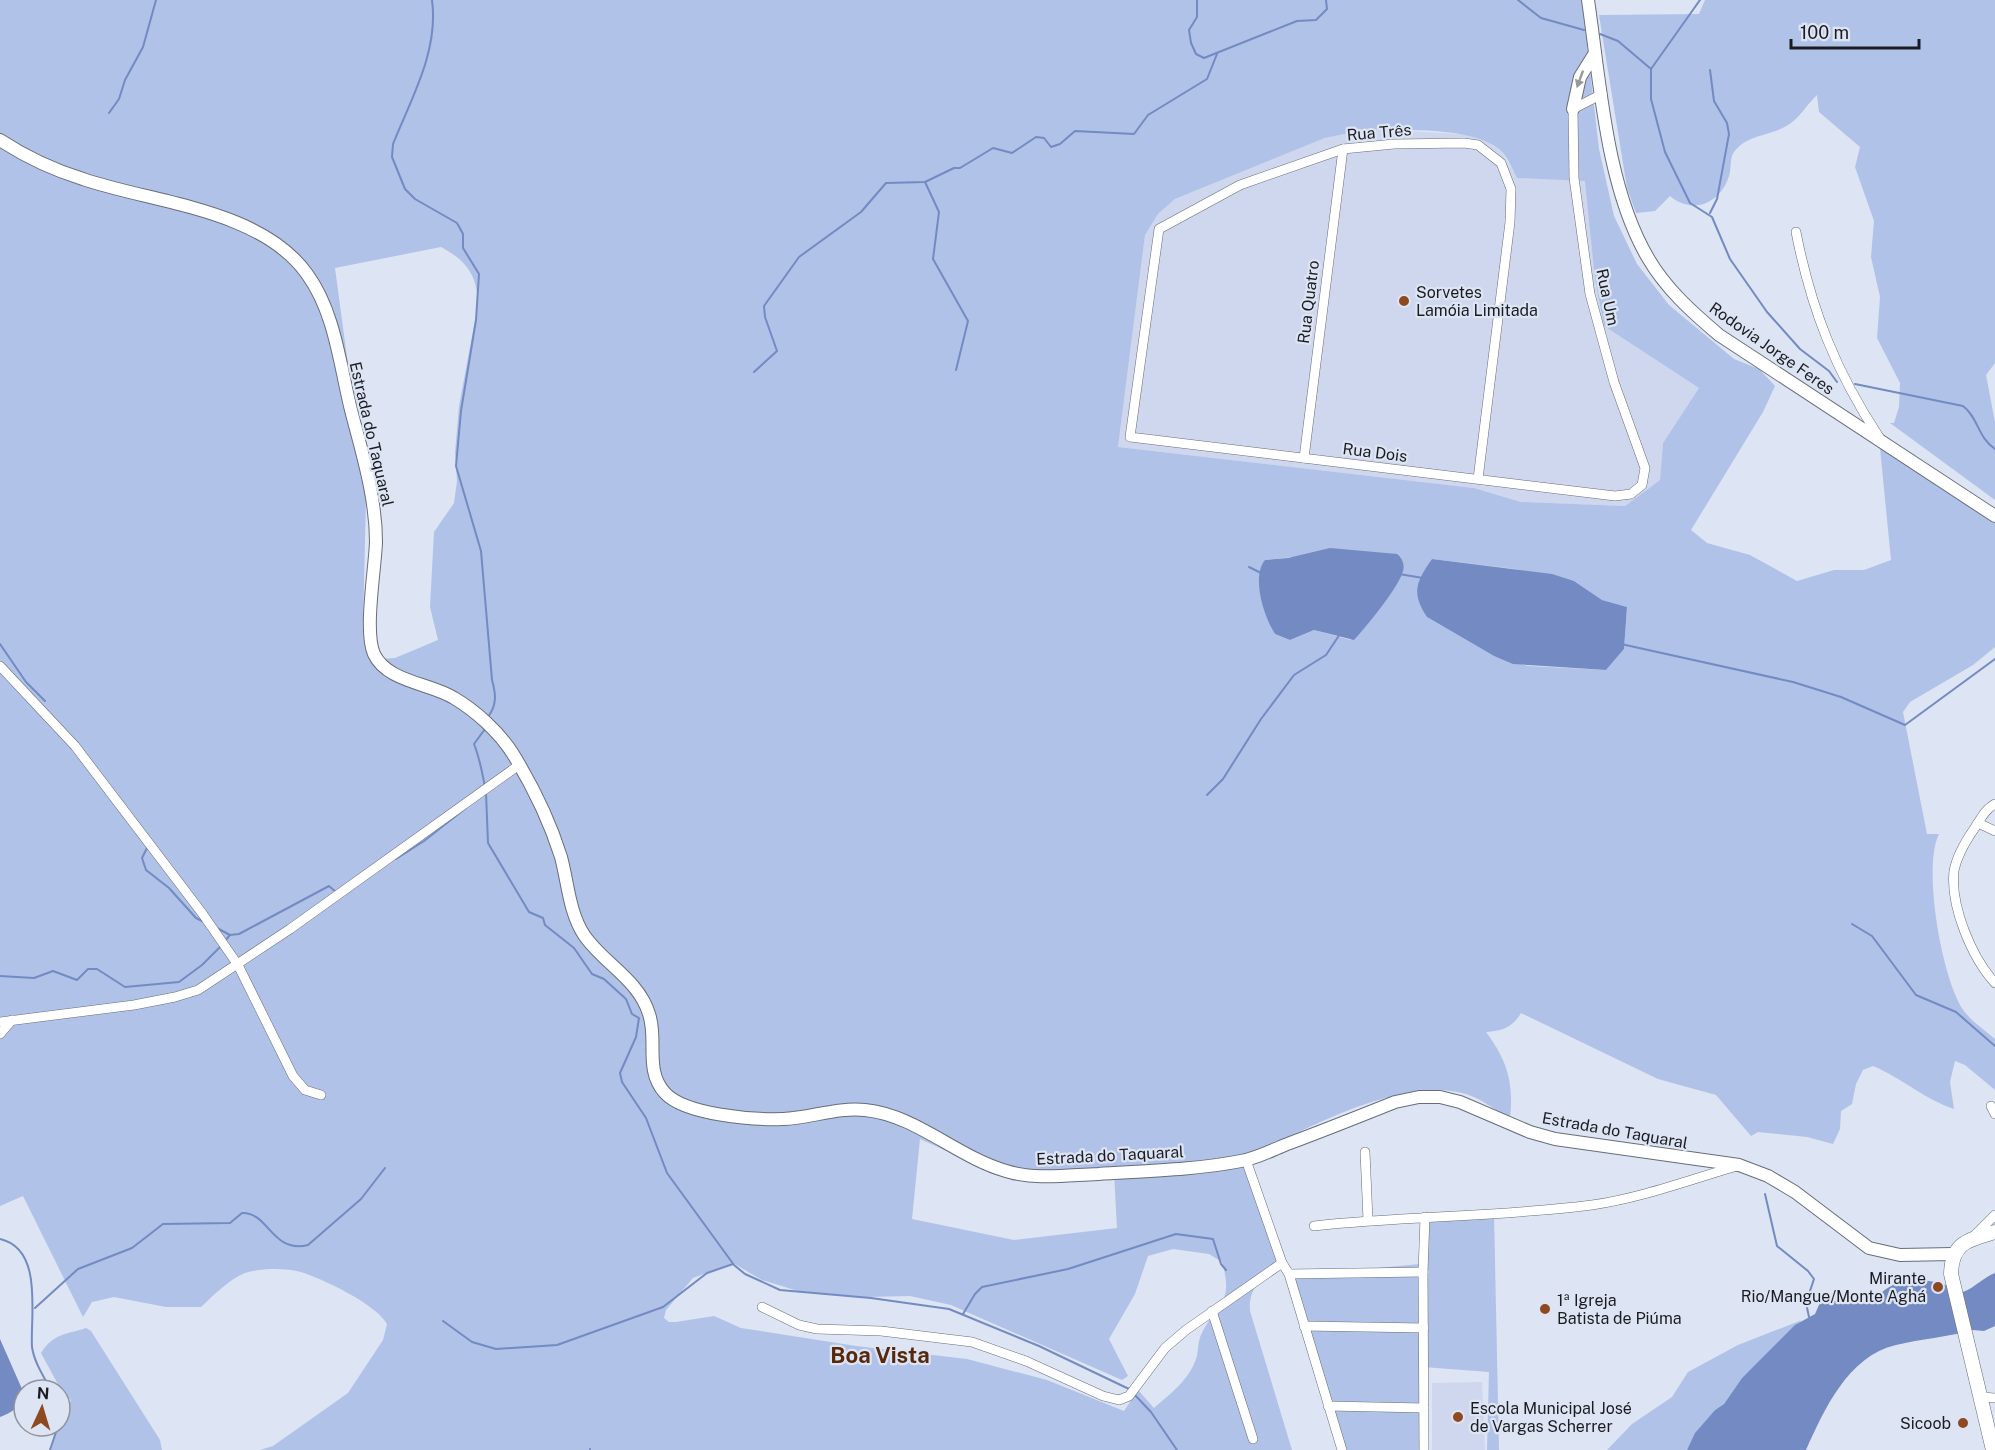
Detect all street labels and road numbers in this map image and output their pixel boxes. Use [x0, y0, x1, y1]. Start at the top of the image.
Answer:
street label: Rua Três [1346, 120, 1412, 145]
street label: Rua Quatro [1294, 259, 1323, 345]
street label: Rua Um [1592, 267, 1623, 327]
street label: Rodovia Jorge Feres [1706, 298, 1838, 399]
street label: Estrada do Taquaral [346, 360, 397, 508]
street label: Rua Dois [1342, 439, 1408, 466]
street label: Estrada do Taquaral [1540, 1108, 1690, 1153]
street label: Estrada do Taquaral [1036, 1142, 1185, 1169]

